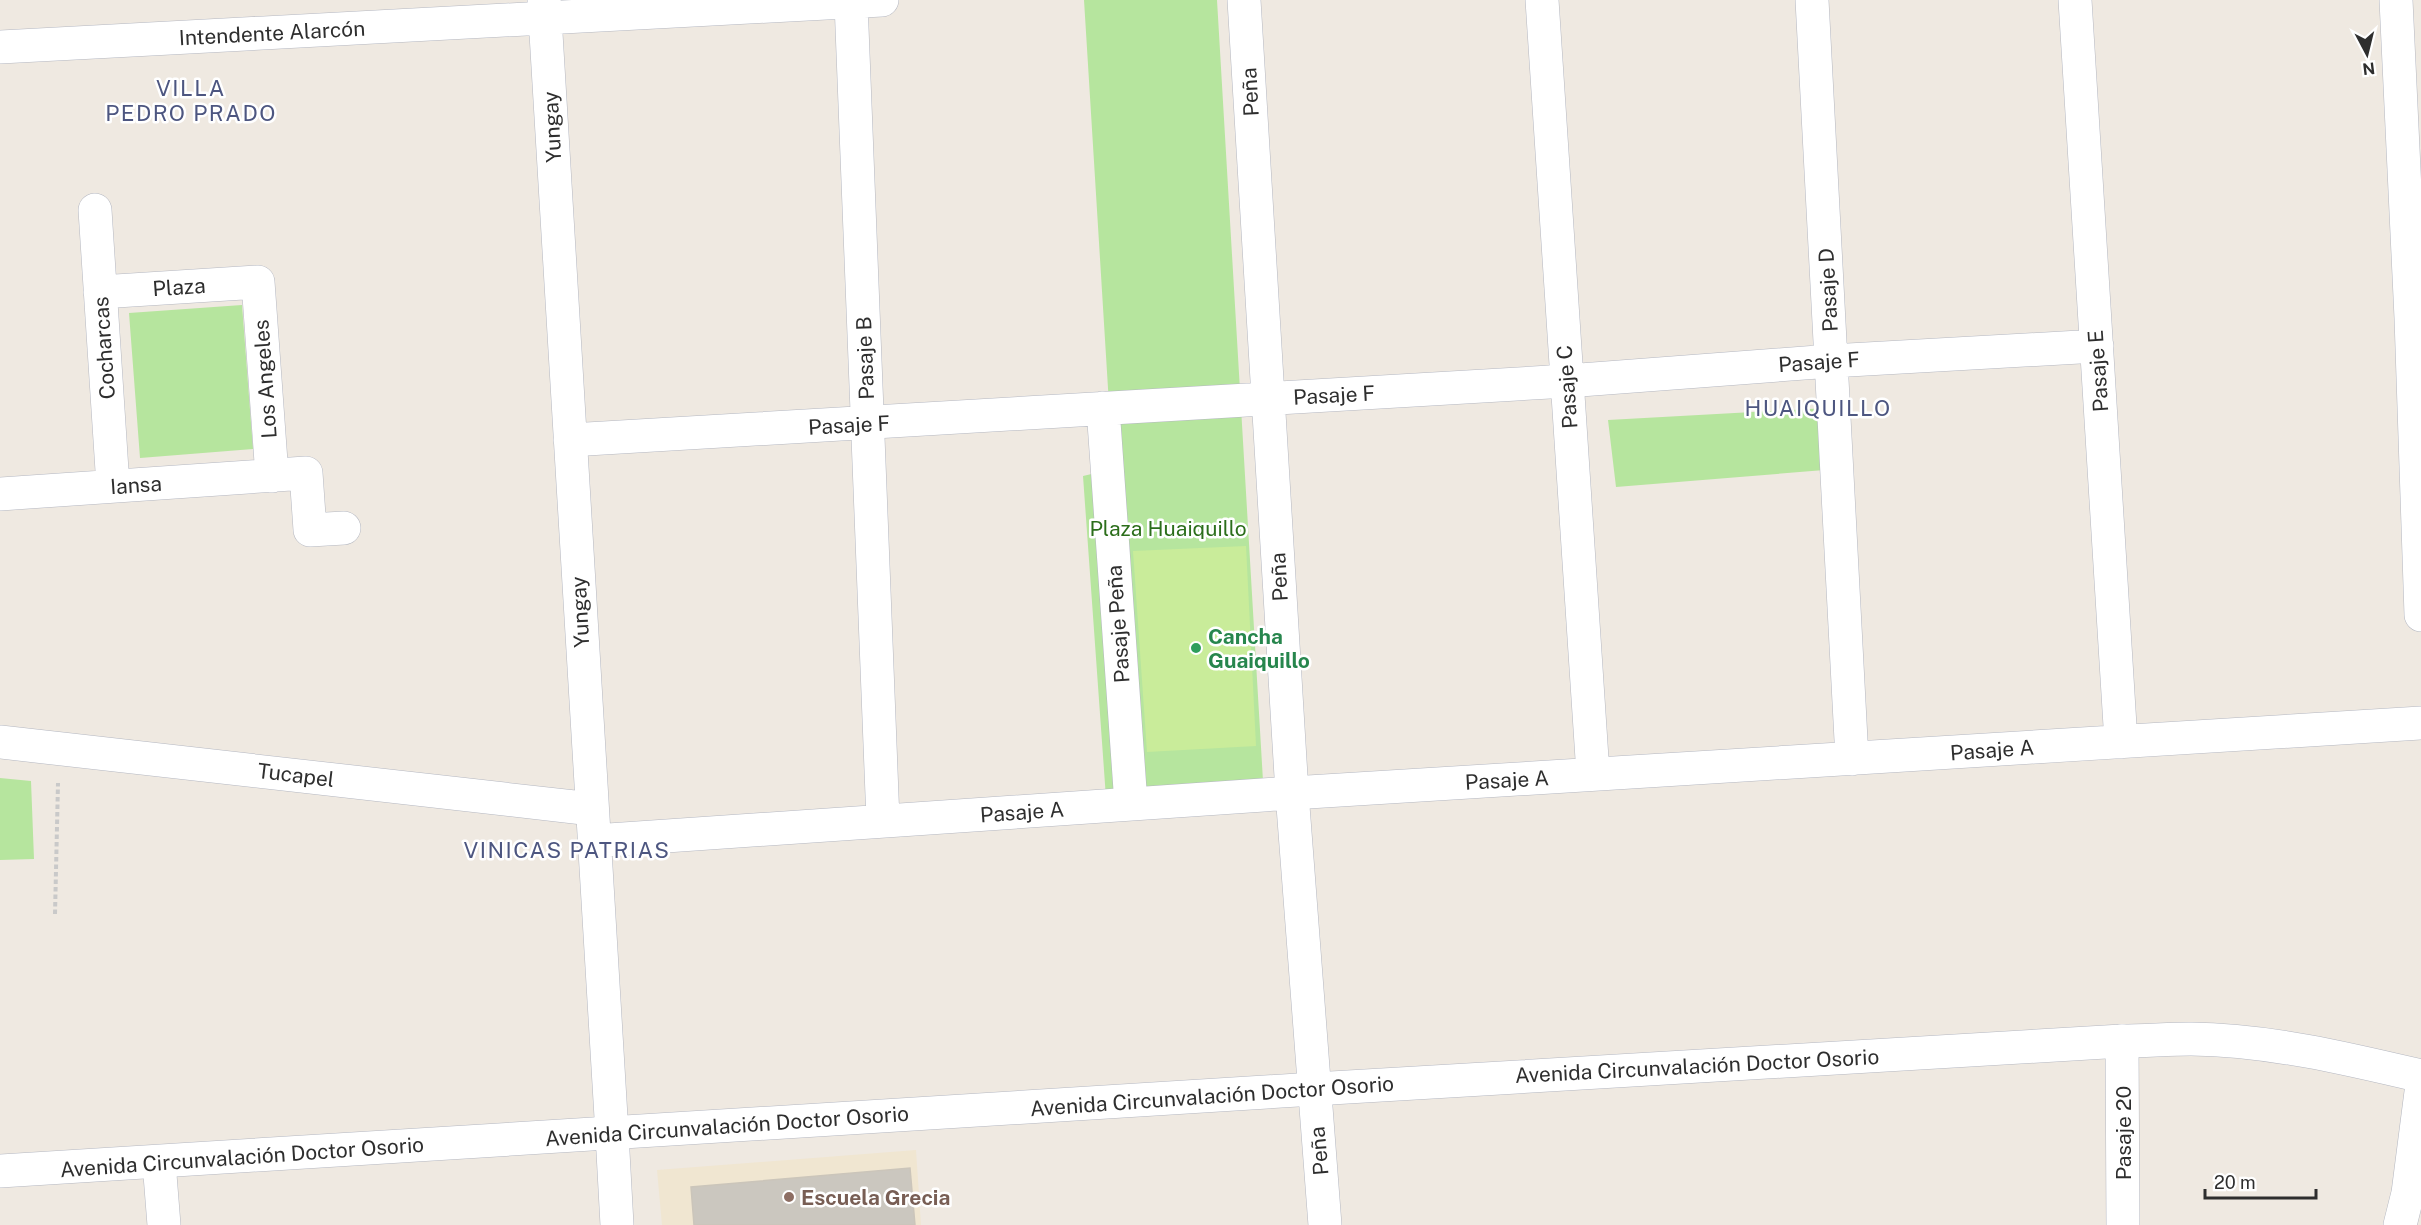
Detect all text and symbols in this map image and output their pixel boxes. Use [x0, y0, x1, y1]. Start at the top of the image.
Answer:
street label: Intendente Alarcón [178, 16, 366, 50]
north arrow [2337, 24, 2397, 84]
text: N [2361, 58, 2376, 79]
street label: Peña [1236, 67, 1264, 117]
district label: VILLA PEDRO PRADO [105, 75, 277, 126]
street label: Yungay [538, 91, 566, 163]
street label: Pasaje D [1813, 247, 1843, 333]
street label: Plaza [152, 273, 206, 301]
street label: Cocharcas [88, 296, 120, 400]
street label: Pasaje B [851, 316, 879, 400]
street label: Los Angeles [248, 319, 282, 439]
street label: Pasaje E [2083, 329, 2113, 413]
street label: Pasaje C [1552, 344, 1582, 430]
street label: Pasaje F [1777, 347, 1861, 377]
street label: Pasaje F [1292, 380, 1376, 410]
district label: HUAIQUILLO [1744, 395, 1892, 421]
street label: Pasaje F [807, 410, 891, 440]
street label: Iansa [109, 471, 163, 499]
park label: Plaza Huaiquillo [1089, 516, 1247, 541]
street label: Peña [1265, 552, 1293, 602]
street label: Pasaje Peña [1101, 564, 1135, 684]
street label: Yungay [566, 576, 594, 648]
place label: Cancha Guaiquillo [1208, 624, 1310, 673]
marker: Cancha Guaiquillo [1189, 641, 1203, 655]
street label: Pasaje A [1949, 735, 2035, 765]
street label: Tucapel [256, 758, 336, 792]
street label: Pasaje A [1464, 765, 1550, 795]
street label: Pasaje A [979, 797, 1065, 827]
district label: VINICAS PATRIAS [463, 837, 671, 863]
street label: Avenida Circunvalación Doctor Osorio [1514, 1044, 1880, 1088]
street label: Avenida Circunvalación Doctor Osorio [1029, 1071, 1395, 1121]
street label: Pasaje 20 [2111, 1086, 2136, 1180]
street label: Avenida Circunvalación Doctor Osorio [544, 1101, 910, 1151]
street label: Peña [1304, 1126, 1334, 1176]
street label: Avenida Circunvalación Doctor Osorio [59, 1132, 425, 1182]
scale bar [2205, 1162, 2316, 1200]
text: 20 m [2214, 1172, 2256, 1193]
place label: Escuela Grecia [801, 1185, 950, 1210]
marker: Escuela Grecia [782, 1190, 796, 1204]

